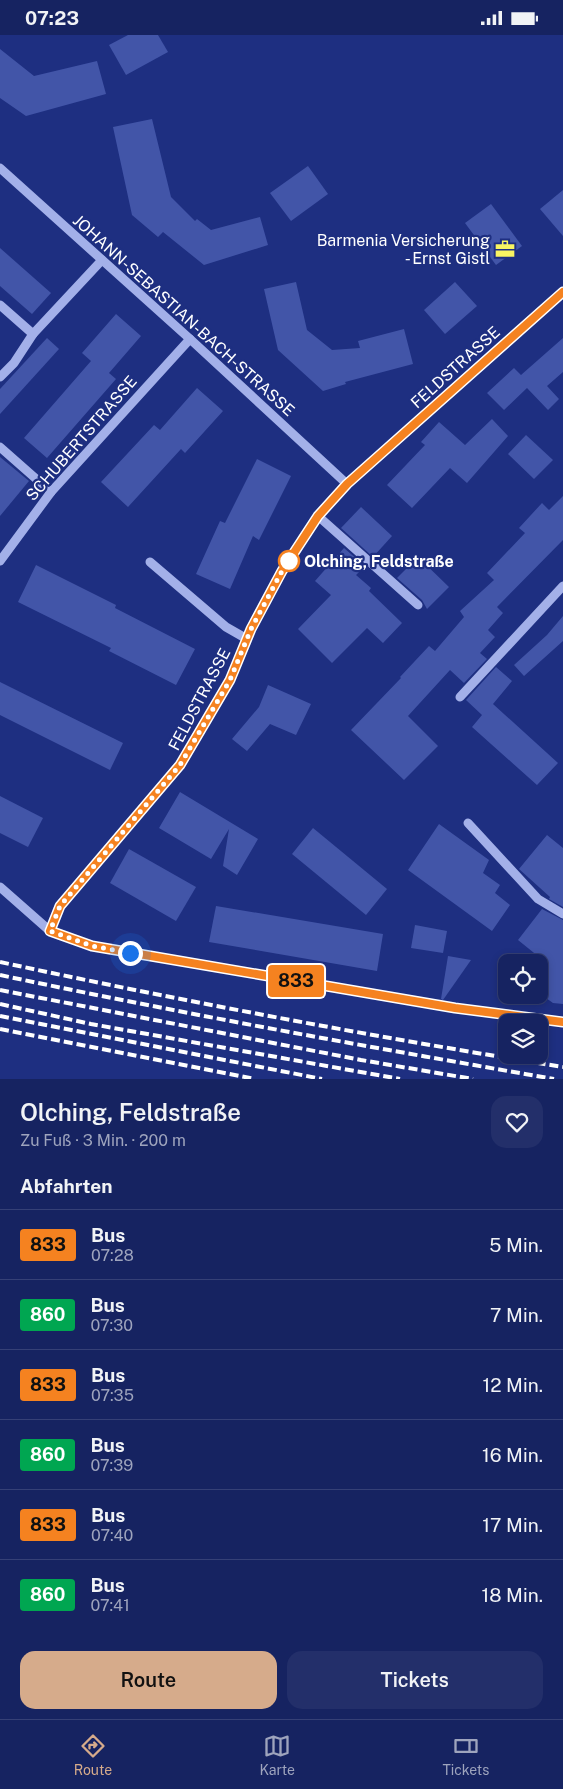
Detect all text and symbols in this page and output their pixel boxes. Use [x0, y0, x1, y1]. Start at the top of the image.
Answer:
text: 07:23 [25, 7, 79, 29]
street label: JOHANN-SEBASTIAN-BACH-STRASSE [69, 211, 298, 420]
place label: Barmenia Versicherung - Ernst Gistl [317, 231, 490, 268]
office icon: Barmenia Versicherung - Ernst Gistl [494, 238, 516, 260]
street label: FELDSTRASSE [407, 322, 504, 412]
street label: SCHUBERTSTRASSE [22, 372, 141, 505]
marker: Olching, Feldstraße [278, 550, 300, 572]
place label: Olching, Feldstraße [304, 552, 454, 571]
street label: FELDSTRASSE [164, 645, 234, 754]
your location [118, 941, 143, 966]
map controls [498, 954, 548, 1064]
button: locate [498, 954, 548, 1004]
line badge: 833 [267, 965, 325, 997]
text: 833 [278, 970, 314, 991]
button: layers [498, 1014, 548, 1064]
button: heart [491, 1096, 543, 1148]
text: Olching, Feldstraße [20, 1098, 241, 1126]
text: Zu Fuß · 3 Min. · 200 m [20, 1131, 186, 1150]
text: Abfahrten [20, 1175, 112, 1197]
text: Bus [91, 1224, 125, 1246]
text: 833 [30, 1234, 66, 1255]
text: 5 Min. [489, 1234, 543, 1256]
text: 07:28 [91, 1246, 134, 1265]
text: Bus [90, 1294, 125, 1316]
text: 860 [30, 1304, 65, 1325]
text: 7 Min. [490, 1304, 543, 1326]
text: 07:30 [90, 1316, 133, 1335]
text: Bus [91, 1364, 125, 1386]
text: 833 [30, 1374, 66, 1395]
text: 12 Min. [482, 1374, 543, 1396]
text: 07:35 [91, 1386, 134, 1405]
text: Bus [90, 1434, 125, 1456]
text: 860 [30, 1444, 65, 1465]
text: 16 Min. [482, 1444, 543, 1466]
text: 07:39 [90, 1456, 133, 1475]
text: Bus [91, 1504, 125, 1526]
text: 833 [30, 1514, 66, 1535]
text: 17 Min. [482, 1514, 543, 1536]
text: 07:40 [91, 1526, 133, 1545]
text: Bus [90, 1574, 125, 1596]
text: 860 [30, 1584, 65, 1605]
text: 18 Min. [481, 1584, 543, 1606]
text: 07:41 [90, 1596, 130, 1615]
button: Route [20, 1651, 277, 1709]
button: Tickets [287, 1651, 543, 1709]
tab: Route [74, 1732, 112, 1778]
tab: Karte [259, 1732, 295, 1778]
tab: Tickets [442, 1732, 489, 1778]

